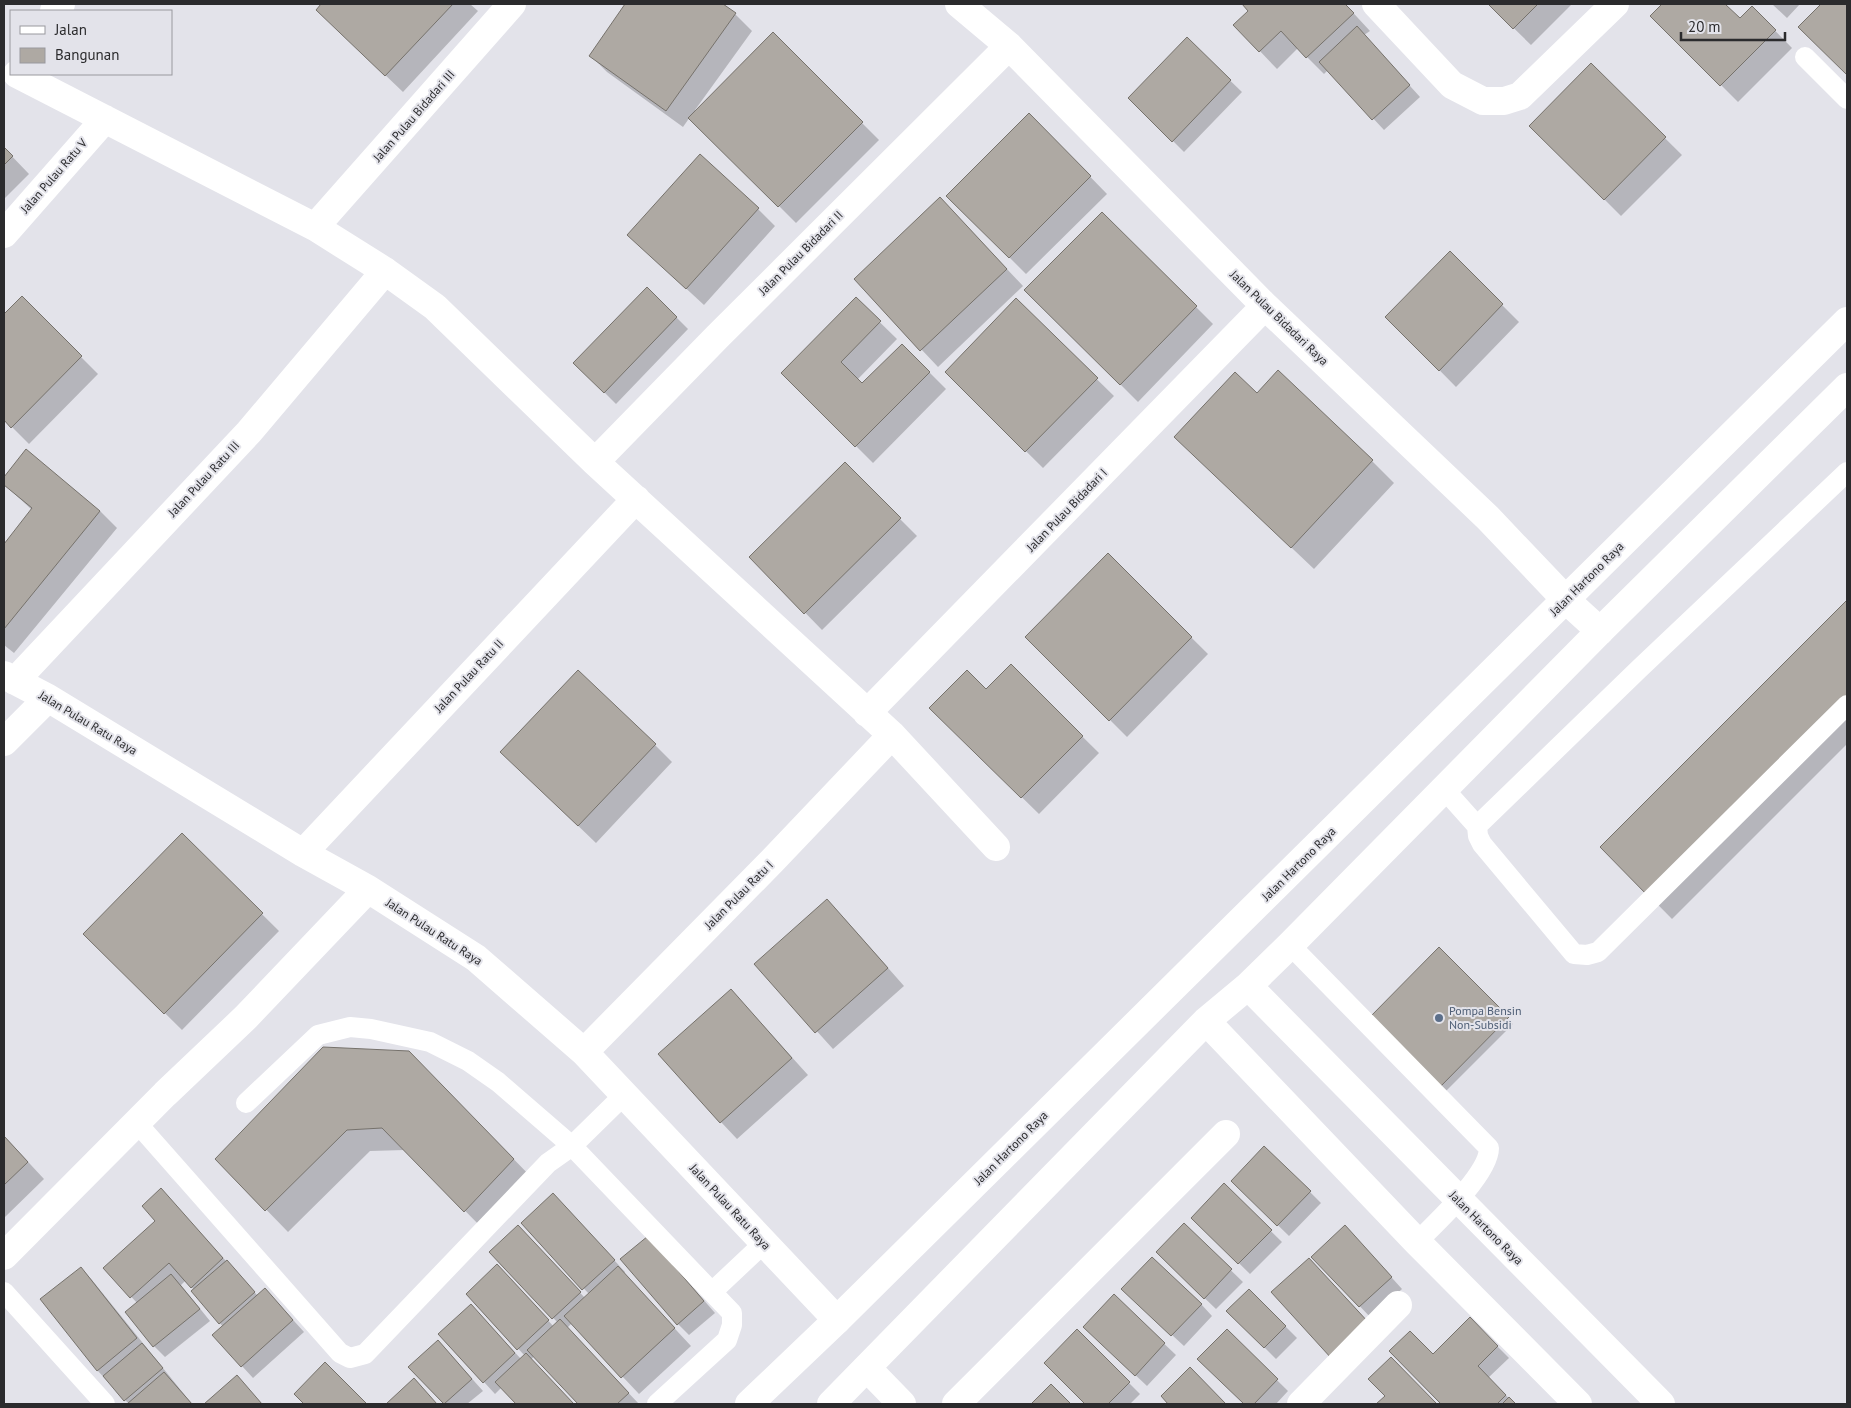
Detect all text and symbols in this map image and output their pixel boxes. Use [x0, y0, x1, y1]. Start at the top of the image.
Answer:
legend [10, 10, 172, 75]
scale bar [1681, 10, 1785, 42]
text: 20 m [1688, 17, 1721, 36]
text: Jalan [54, 20, 87, 39]
text: Bangunan [55, 45, 119, 64]
street label: Jalan Pulau Bidadari III [369, 67, 458, 165]
street label: Jalan Pulau Ratu V [17, 135, 90, 217]
street label: Jalan Pulau Bidadari II [755, 207, 846, 299]
street label: Jalan Pulau Bidadari Raya [1226, 266, 1332, 368]
street label: Jalan Pulau Ratu III [164, 438, 242, 520]
street label: Jalan Pulau Bidadari I [1022, 465, 1110, 555]
street label: Jalan Hartono Raya [1546, 539, 1627, 619]
street label: Jalan Pulau Ratu II [430, 636, 506, 716]
street label: Jalan Pulau Ratu Raya [36, 687, 140, 758]
street label: Jalan Hartono Raya [1258, 824, 1339, 904]
street label: Jalan Pulau Ratu I [701, 857, 776, 933]
street label: Jalan Pulau Ratu Raya [382, 894, 485, 968]
place label: Pompa Bensin Non-Subsidi [1449, 1003, 1522, 1032]
marker: Pompa Bensin Non-Subsidi [1433, 1012, 1445, 1024]
street label: Jalan Hartono Raya [970, 1108, 1051, 1188]
street label: Jalan Pulau Ratu Raya [686, 1160, 774, 1253]
street label: Jalan Hartono Raya [1446, 1187, 1526, 1268]

